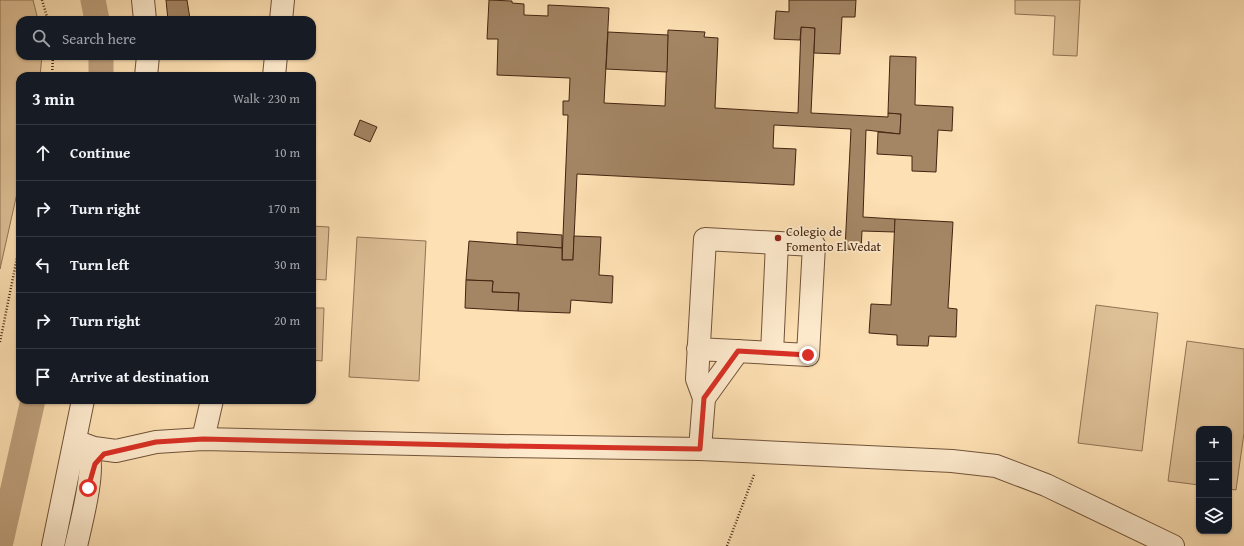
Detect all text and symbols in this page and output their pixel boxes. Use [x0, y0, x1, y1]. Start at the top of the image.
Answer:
search box [16, 16, 316, 60]
icon: search [30, 27, 52, 49]
text: Search here [62, 28, 136, 49]
text: 3 min [32, 86, 74, 111]
text: Walk · 230 m [233, 89, 300, 108]
icon: ahead [32, 142, 54, 164]
text: Continue [70, 142, 131, 163]
text: 10 m [274, 143, 300, 162]
icon: right [32, 198, 54, 220]
text: Turn right [70, 198, 141, 219]
text: 170 m [268, 199, 300, 218]
place label: Colegio de Fomento El Vedat [786, 222, 882, 256]
marker: Colegio de Fomento El Vedat [773, 233, 783, 243]
icon: left [32, 254, 54, 276]
text: Turn left [70, 254, 129, 275]
text: 30 m [274, 255, 300, 274]
icon: right [32, 310, 54, 332]
text: Turn right [70, 310, 141, 331]
text: 20 m [274, 311, 300, 330]
route end [799, 346, 817, 364]
icon: arrive [32, 366, 54, 388]
text: Arrive at destination [70, 366, 209, 387]
map controls [1196, 426, 1232, 534]
button: + [1196, 426, 1232, 462]
button: − [1196, 462, 1232, 498]
route start [79, 479, 97, 497]
button: layers [1196, 498, 1232, 534]

